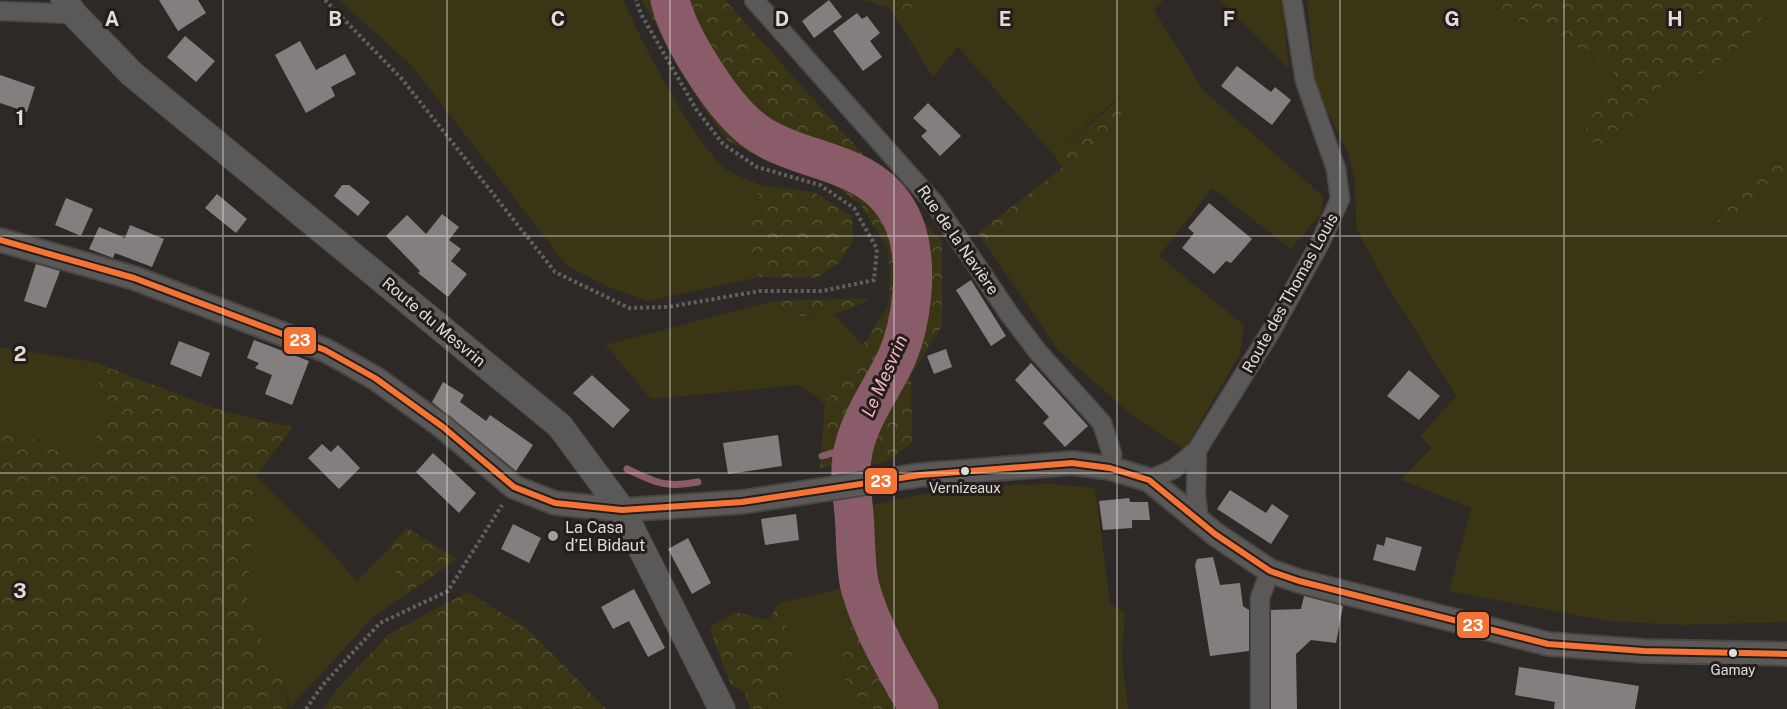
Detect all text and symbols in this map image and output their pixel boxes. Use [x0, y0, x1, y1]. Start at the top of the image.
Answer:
text: A [105, 7, 119, 31]
text: B [328, 7, 342, 31]
text: C [551, 7, 565, 31]
text: D [775, 7, 789, 31]
text: E [999, 7, 1011, 31]
text: F [1223, 7, 1235, 31]
text: G [1444, 7, 1460, 31]
text: H [1667, 7, 1683, 31]
text: 1 [16, 106, 24, 130]
street label: Rue de la Navière [913, 182, 1003, 298]
street label: Route des Thomas Louis [1238, 210, 1342, 376]
street label: Route du Mesvrin [378, 273, 490, 371]
line badge: 23 [283, 326, 317, 355]
text: 23 [290, 331, 310, 350]
water label: Le Mesvrin [857, 332, 911, 420]
text: 2 [14, 342, 26, 366]
marker: Vernizeaux [959, 465, 971, 477]
line badge: 23 [864, 467, 898, 495]
text: 23 [871, 472, 891, 491]
place label: Vernizeaux [929, 480, 1001, 496]
place label: La Casa d’El Bidaut [565, 518, 645, 555]
marker: La Casa d’El Bidaut [546, 529, 560, 543]
text: 3 [13, 579, 27, 603]
line badge: 23 [1456, 611, 1490, 639]
text: 23 [1463, 616, 1483, 635]
marker: Gamay [1727, 647, 1739, 659]
place label: Gamay [1710, 662, 1756, 678]

